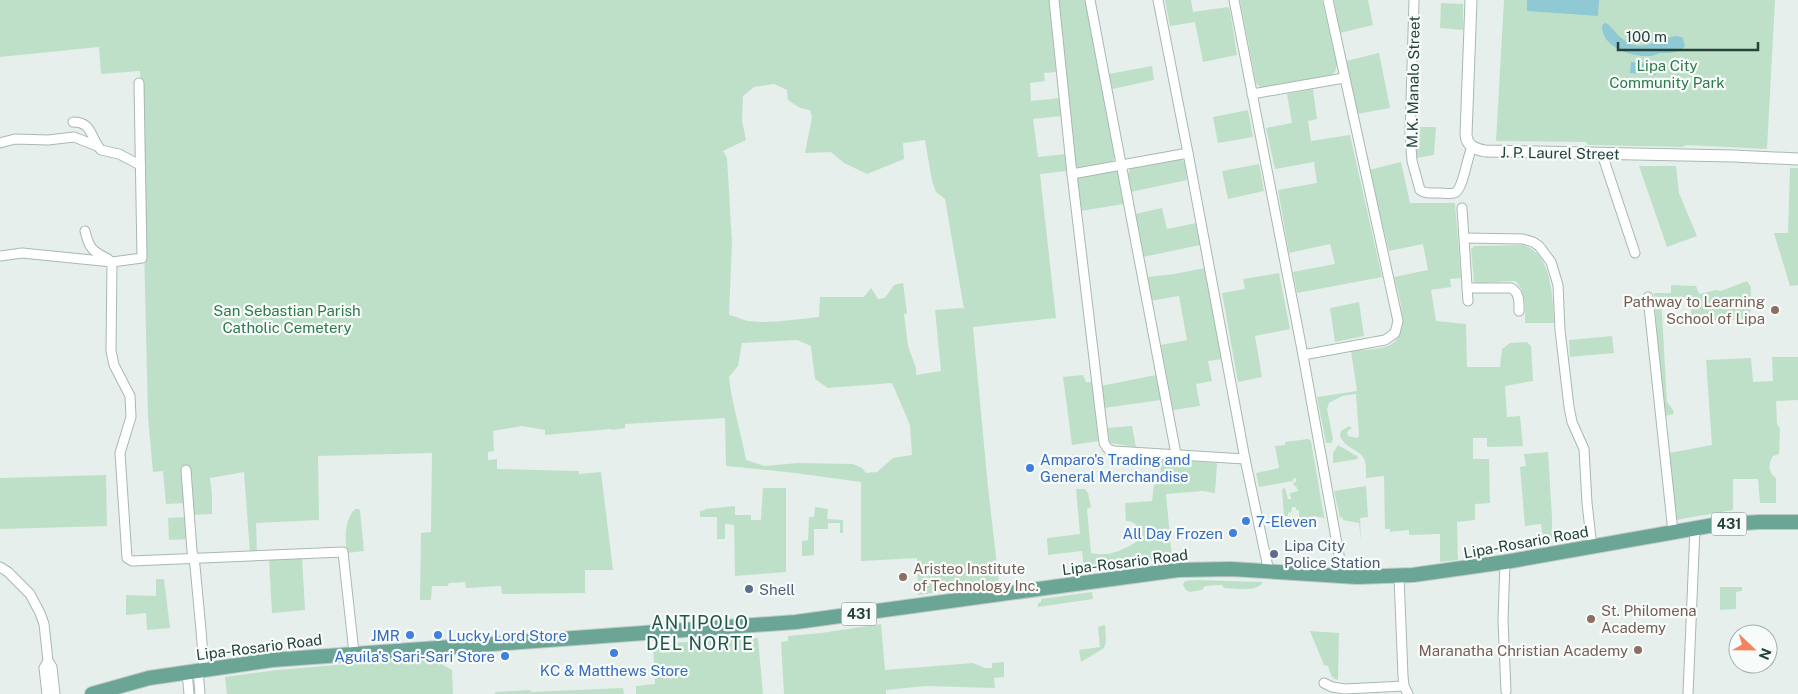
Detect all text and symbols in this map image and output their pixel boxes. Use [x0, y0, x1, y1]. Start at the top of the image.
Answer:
street label: M.K. Manalo Street [1403, 16, 1423, 148]
scale bar [1618, 20, 1758, 52]
text: 100 m [1626, 28, 1667, 45]
park label: Lipa City Community Park [1609, 57, 1725, 91]
street label: J. P. Laurel Street [1500, 143, 1620, 163]
place label: Pathway to Learning School of Lipa [1623, 293, 1765, 327]
park label: San Sebastian Parish Catholic Cemetery [213, 302, 361, 336]
marker: Pathway to Learning School of Lipa [1769, 304, 1781, 316]
place label: Amparo's Trading and General Merchandise [1040, 451, 1190, 485]
marker: Amparo's Trading and General Merchandise [1024, 462, 1036, 474]
road number: 431 [1712, 512, 1746, 536]
place label: 7-Eleven [1256, 513, 1317, 530]
marker: 7-Eleven [1240, 515, 1252, 527]
street label: Lipa-Rosario Road [1462, 523, 1590, 561]
place label: All Day Frozen [1123, 525, 1223, 542]
marker: All Day Frozen [1227, 527, 1239, 539]
place label: Lipa City Police Station [1284, 537, 1380, 571]
street label: Lipa-Rosario Road [1061, 546, 1189, 578]
marker: Lipa City Police Station [1268, 548, 1280, 560]
place label: Aristeo Institute of Technology Inc. [913, 560, 1039, 594]
marker: Aristeo Institute of Technology Inc. [897, 571, 909, 583]
place label: Shell [759, 581, 795, 598]
marker: Shell [743, 583, 755, 595]
road number: 431 [842, 602, 876, 626]
place label: St. Philomena Academy [1601, 602, 1697, 636]
district label: ANTIPOLO DEL NORTE [646, 612, 754, 654]
marker: St. Philomena Academy [1585, 613, 1597, 625]
north arrow [1728, 624, 1778, 674]
place label: JMR [371, 627, 400, 644]
place label: Lucky Lord Store [448, 627, 567, 644]
marker: JMR [404, 629, 416, 641]
marker: Lucky Lord Store [432, 629, 444, 641]
street label: Lipa-Rosario Road [195, 631, 323, 663]
place label: Maranatha Christian Academy [1418, 642, 1628, 659]
marker: Maranatha Christian Academy [1632, 644, 1644, 656]
text: N [1756, 646, 1775, 662]
marker: KC & Matthews Store [608, 647, 620, 659]
place label: Aguila's Sari-Sari Store [334, 648, 495, 665]
marker: Aguila's Sari-Sari Store [499, 650, 511, 662]
place label: KC & Matthews Store [540, 662, 688, 679]

